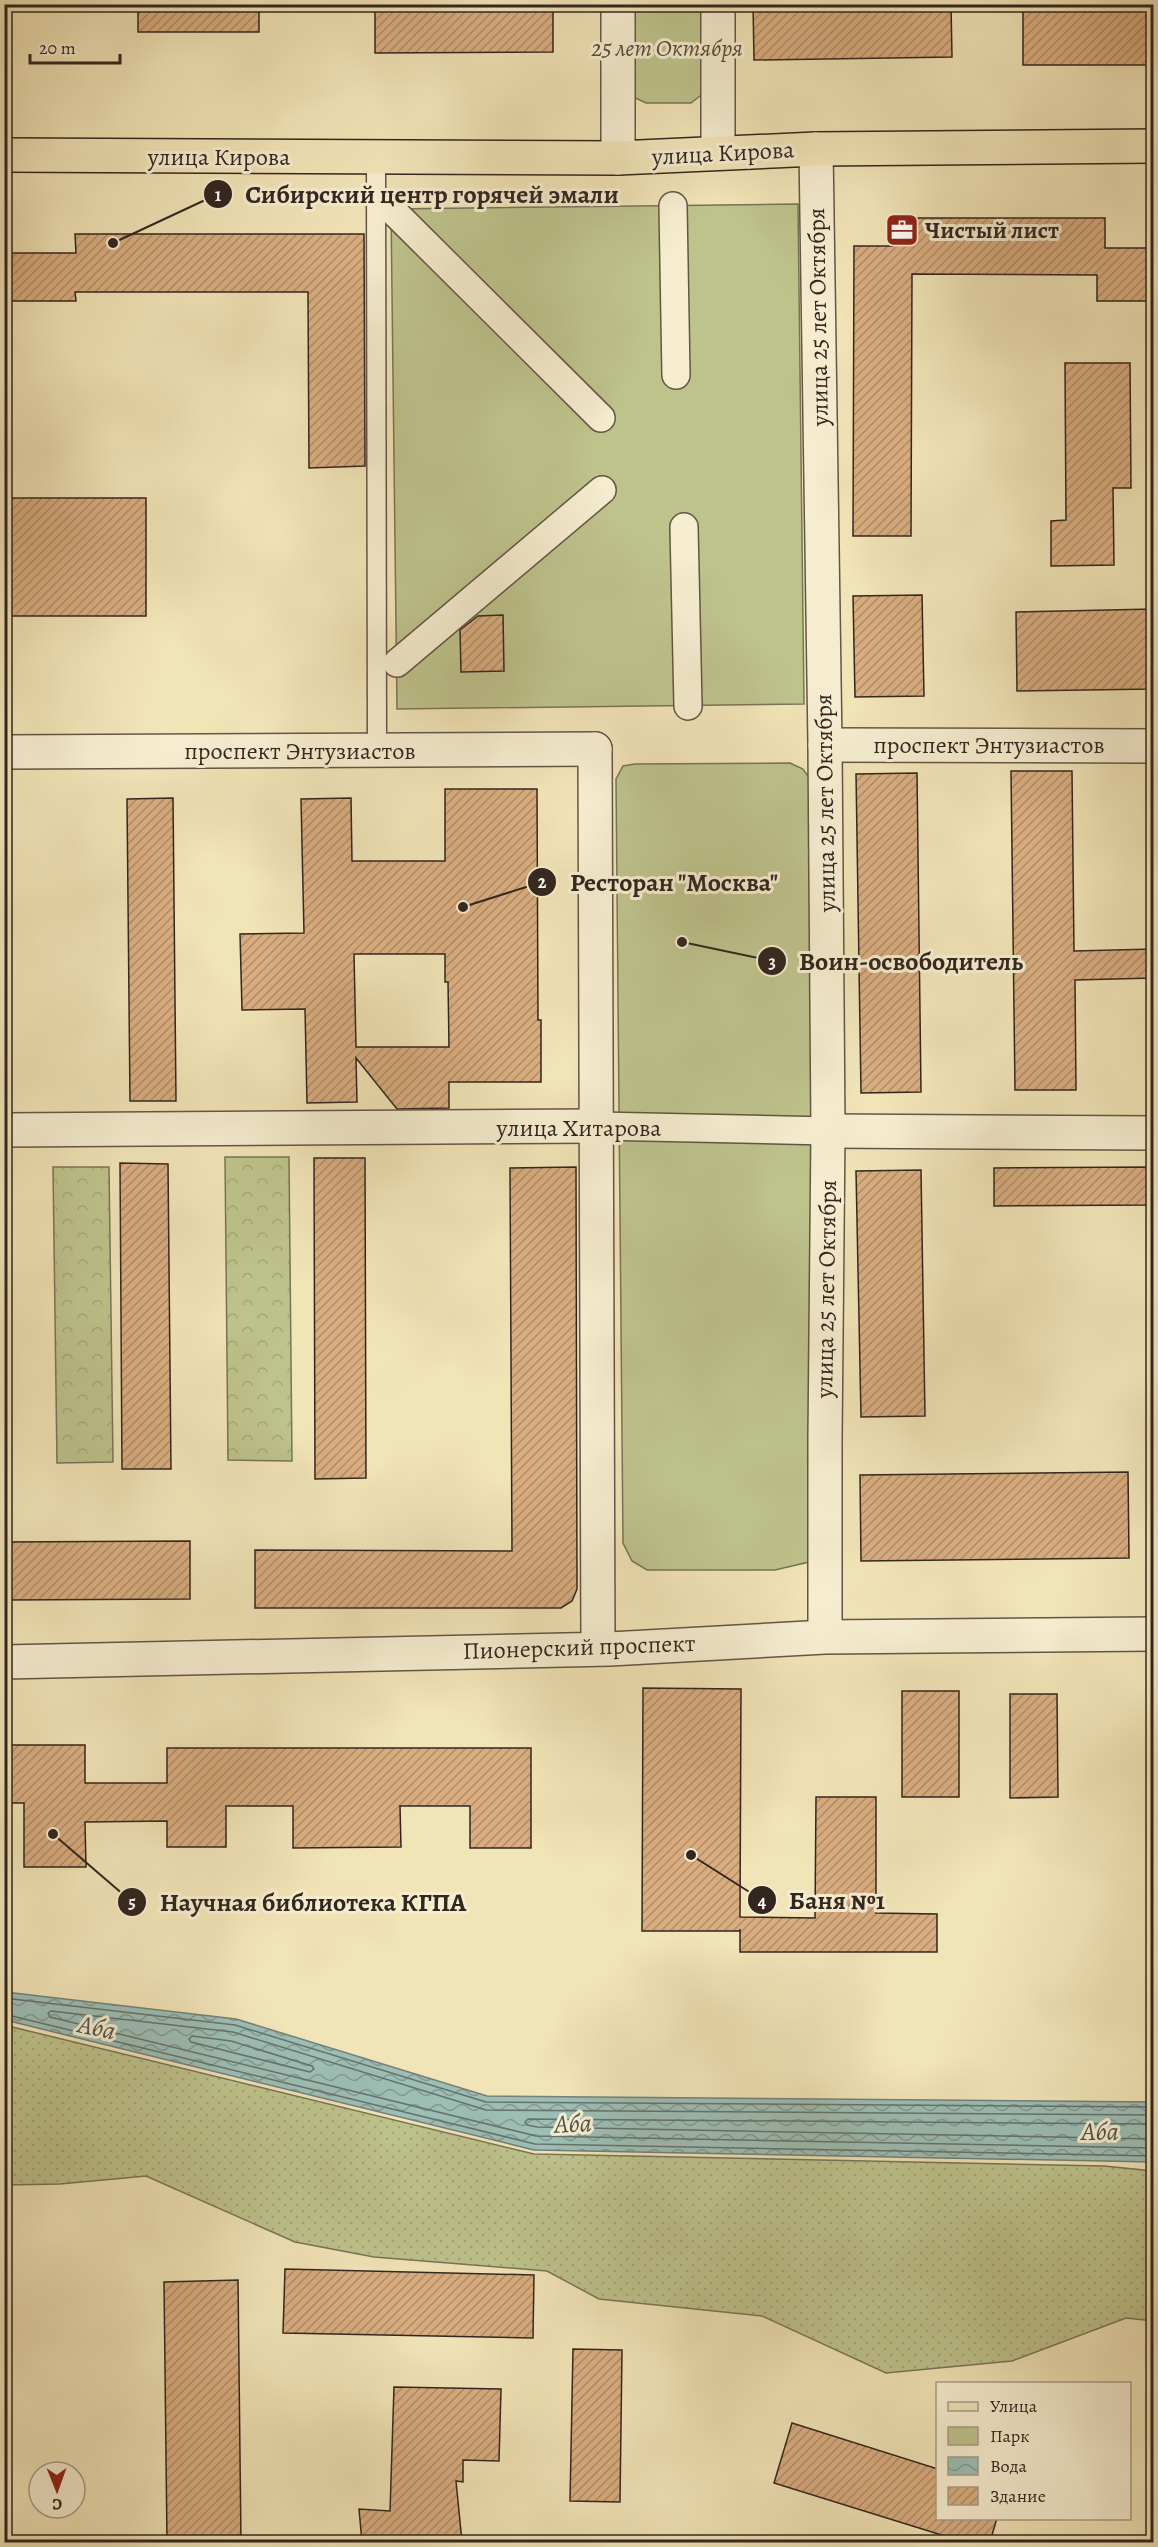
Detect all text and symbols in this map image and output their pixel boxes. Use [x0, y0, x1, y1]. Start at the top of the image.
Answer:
scale bar [30, 27, 120, 65]
park label: 25 лет Октября [590, 32, 743, 64]
text: 20 m [39, 36, 76, 60]
street label: улица Кирова [650, 133, 795, 173]
street label: улица Кирова [147, 141, 290, 173]
callout: Сибирский центр горячей эмали [203, 172, 631, 216]
text: Сибирский центр горячей эмали [245, 177, 619, 212]
text: 1 [215, 183, 222, 207]
street label: улица 25 лет Октября [800, 208, 836, 427]
office icon: Чистый лист [884, 212, 920, 248]
place label: Чистый лист [925, 214, 1059, 246]
street label: улица 25 лет Октября [807, 694, 843, 913]
street label: проспект Энтузиастов [873, 729, 1105, 761]
street label: проспект Энтузиастов [184, 735, 416, 767]
callout: Ресторан "Москва" [527, 860, 790, 904]
text: Ресторан "Москва" [570, 865, 778, 900]
text: 2 [538, 870, 547, 894]
callout: Воин-освободитель [757, 939, 1035, 983]
text: Воин-освободитель [799, 944, 1023, 979]
text: 3 [768, 950, 776, 974]
street label: улица Хитарова [496, 1112, 661, 1144]
street label: улица 25 лет Октября [808, 1180, 844, 1399]
street label: Пионерский проспект [462, 1627, 696, 1667]
callout: Баня №1 [747, 1878, 898, 1922]
callout: Научная библиотека КГПА [117, 1880, 478, 1924]
text: Баня №1 [789, 1883, 885, 1918]
text: Научная библиотека КГПА [160, 1885, 467, 1920]
text: 4 [758, 1889, 767, 1913]
text: 5 [128, 1890, 136, 1914]
water label: Аба [73, 2006, 119, 2049]
water label: Аба [552, 2105, 592, 2142]
water label: Аба [1079, 2114, 1119, 2149]
legend [936, 2382, 1131, 2520]
text: Улица [990, 2394, 1038, 2418]
text: Парк [990, 2424, 1030, 2448]
text: Вода [990, 2454, 1028, 2478]
north arrow [27, 2460, 87, 2520]
text: Здание [990, 2484, 1046, 2508]
text: С [52, 2493, 62, 2515]

